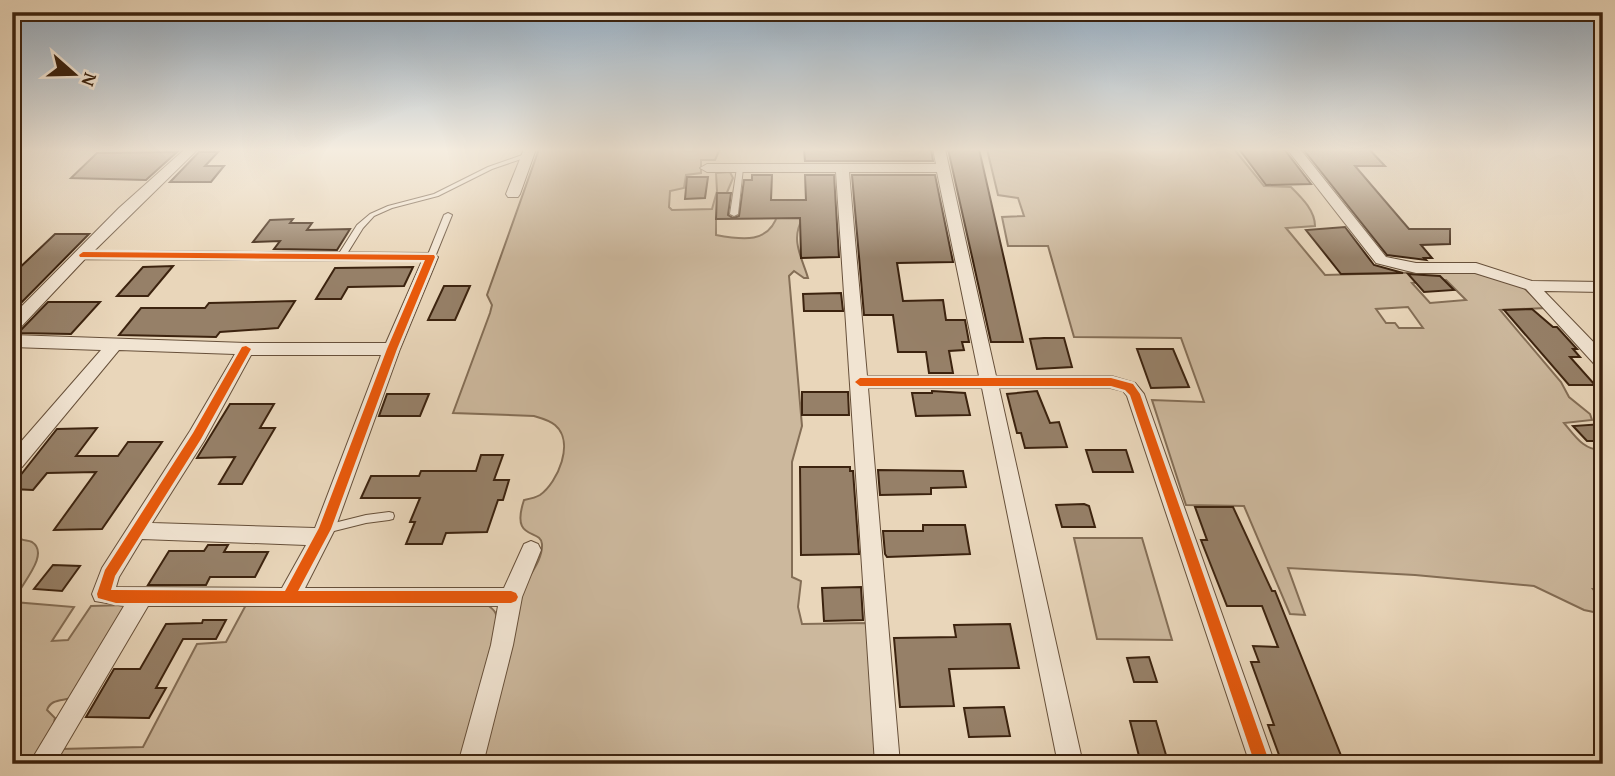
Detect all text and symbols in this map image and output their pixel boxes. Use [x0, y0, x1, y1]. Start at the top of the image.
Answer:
north arrow [38, 38, 108, 108]
text: N [75, 69, 105, 91]

